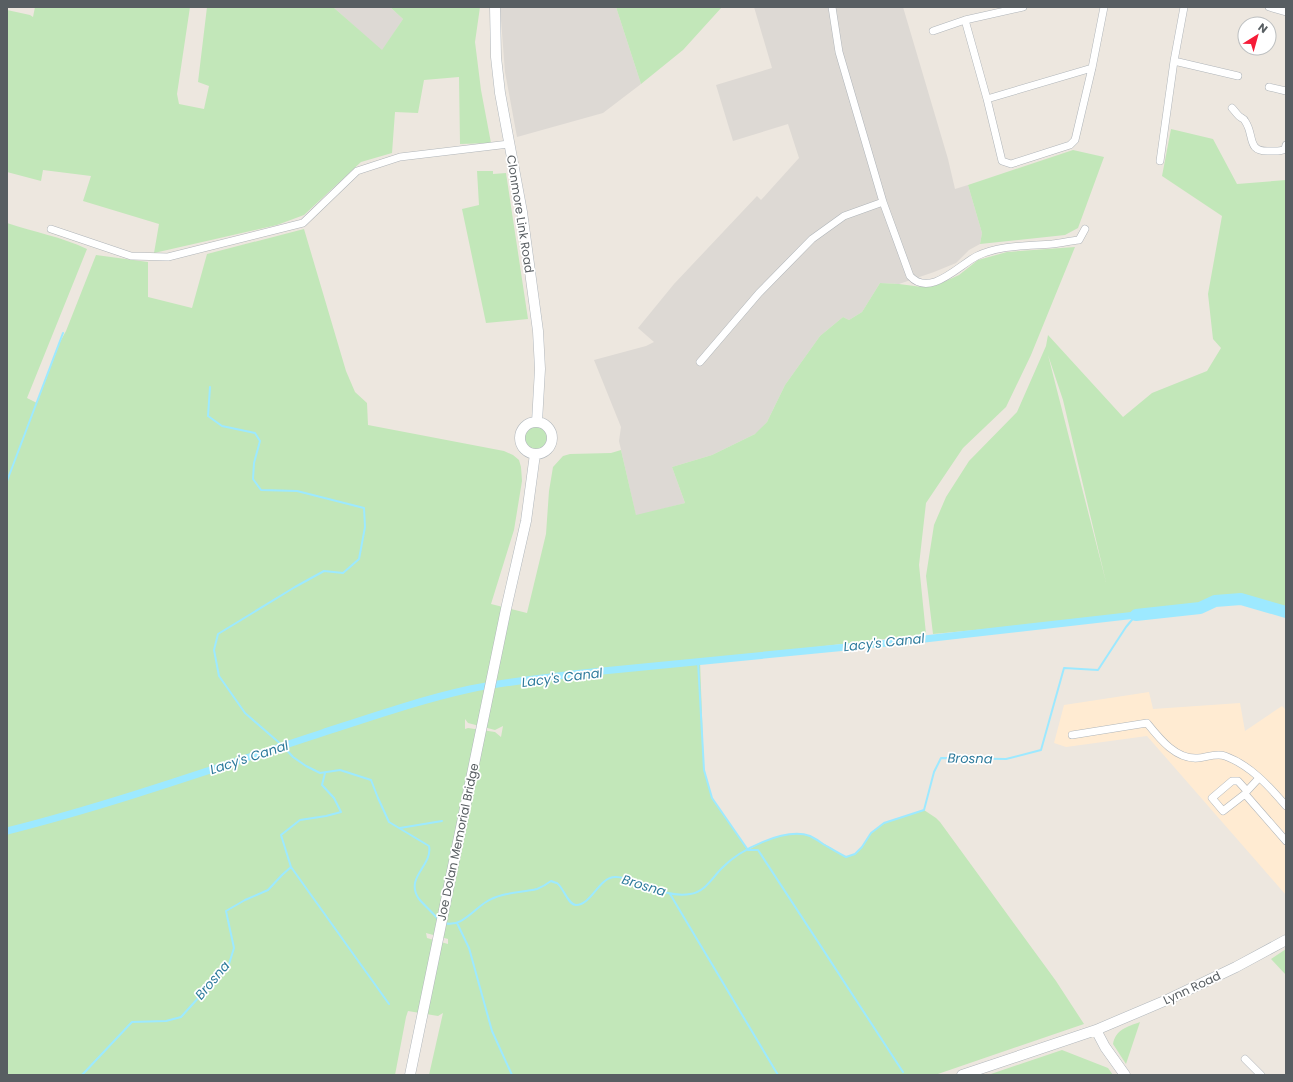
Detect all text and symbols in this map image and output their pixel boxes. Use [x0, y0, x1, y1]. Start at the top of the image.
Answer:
north arrow [1237, 16, 1277, 56]
text: N [1255, 19, 1271, 37]
street label: Clonmore Link Road [503, 154, 538, 274]
water label: Lacy's Canal [843, 629, 926, 656]
water label: Lacy's Canal [520, 663, 604, 692]
water label: Lacy's Canal [207, 736, 292, 779]
water label: Brosna [947, 749, 993, 768]
street label: Joe Dolan Memorial Bridge [432, 762, 483, 922]
water label: Brosna [620, 870, 668, 901]
water label: Brosna [191, 957, 234, 1004]
street label: Lynn Road [1160, 967, 1223, 1008]

